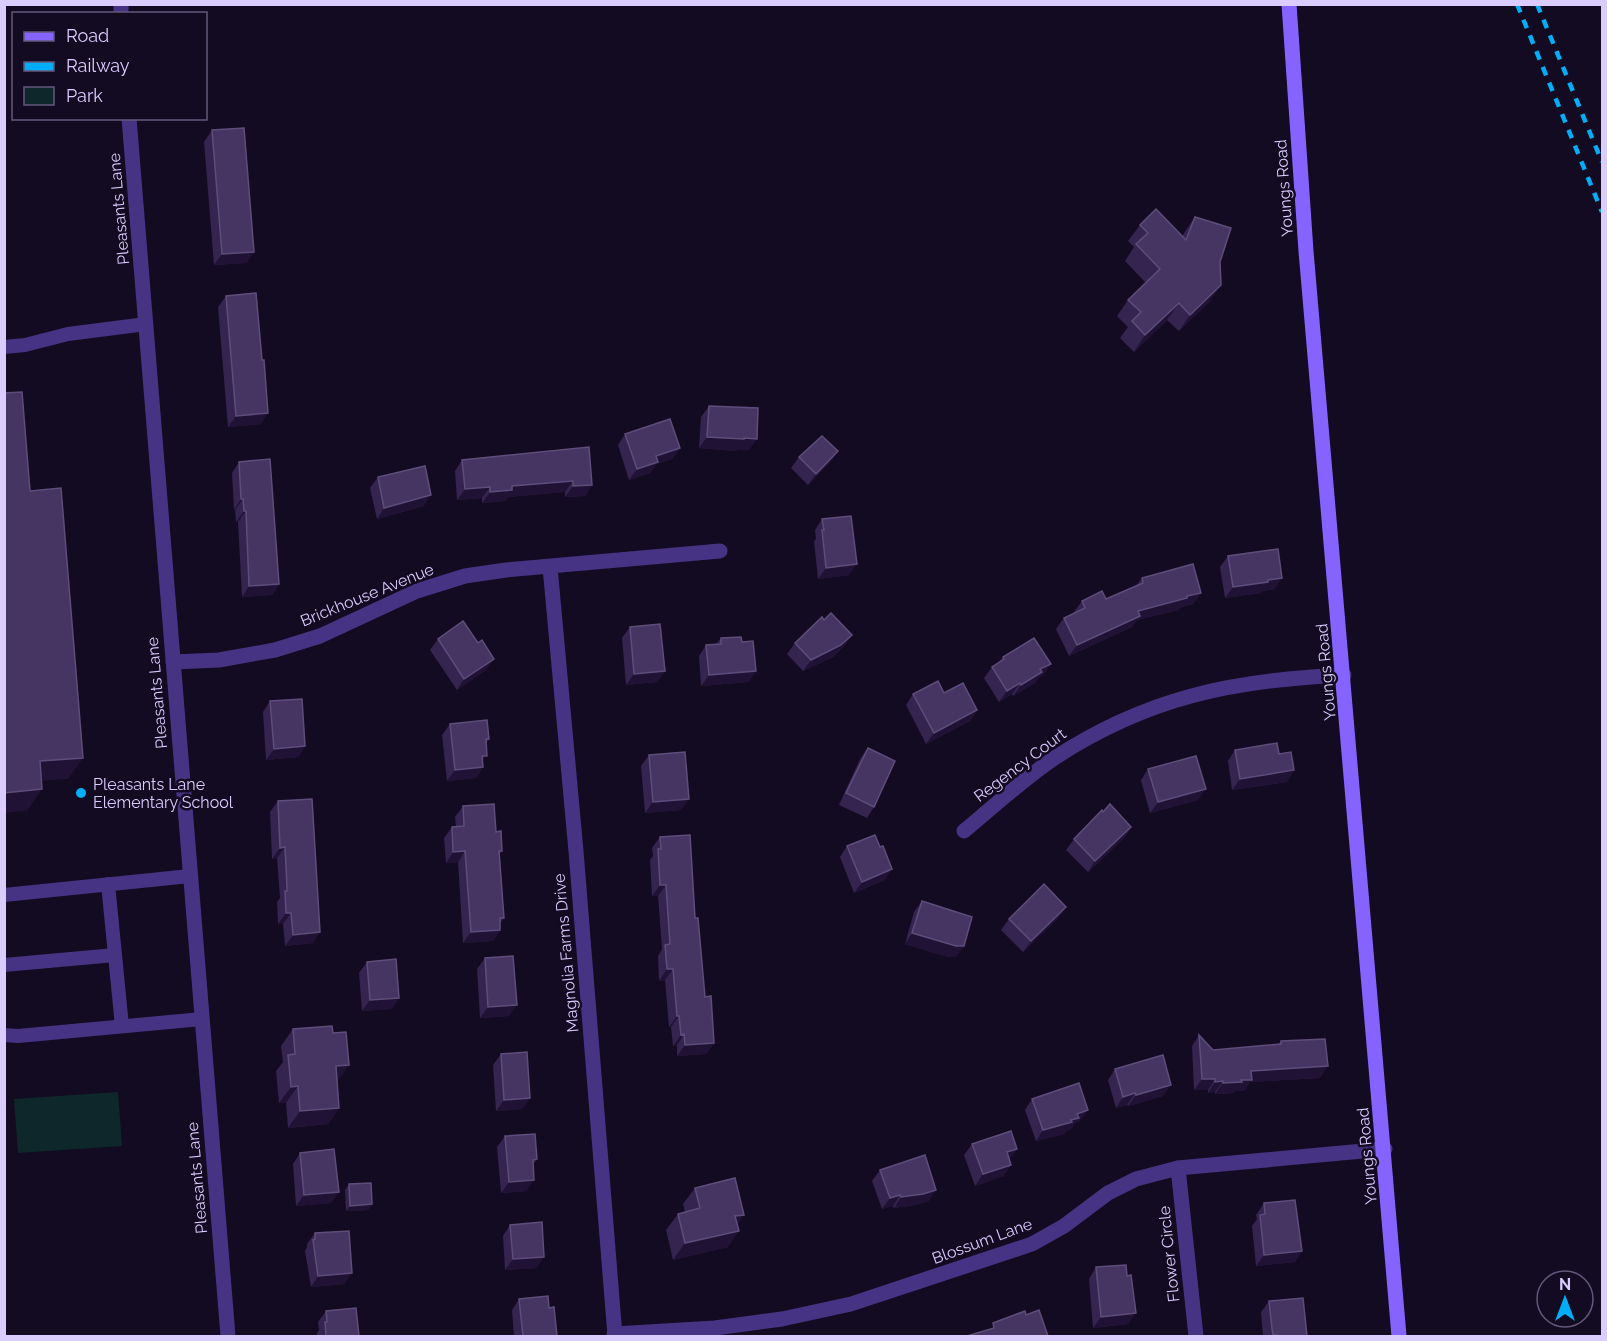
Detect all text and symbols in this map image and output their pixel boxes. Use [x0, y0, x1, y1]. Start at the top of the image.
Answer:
legend [12, 12, 207, 120]
text: Road [66, 25, 109, 46]
text: Railway [66, 55, 130, 76]
text: Park [66, 85, 103, 106]
street label: Youngs Road [1271, 139, 1297, 237]
street label: Pleasants Lane [105, 152, 133, 266]
street label: Brickhouse Avenue [298, 560, 436, 630]
street label: Youngs Road [1312, 623, 1340, 721]
street label: Pleasants Lane [143, 636, 171, 750]
street label: Regency Court [970, 724, 1070, 806]
place label: Pleasants Lane Elementary School [93, 775, 234, 812]
marker: Pleasants Lane Elementary School [74, 786, 88, 800]
street label: Magnolia Farms Drive [550, 873, 582, 1033]
street label: Youngs Road [1353, 1107, 1381, 1205]
street label: Pleasants Lane [183, 1121, 211, 1235]
street label: Flower Circle [1154, 1205, 1184, 1303]
street label: Blossum Lane [929, 1214, 1035, 1268]
north arrow [1535, 1269, 1595, 1329]
text: N [1559, 1275, 1571, 1294]

